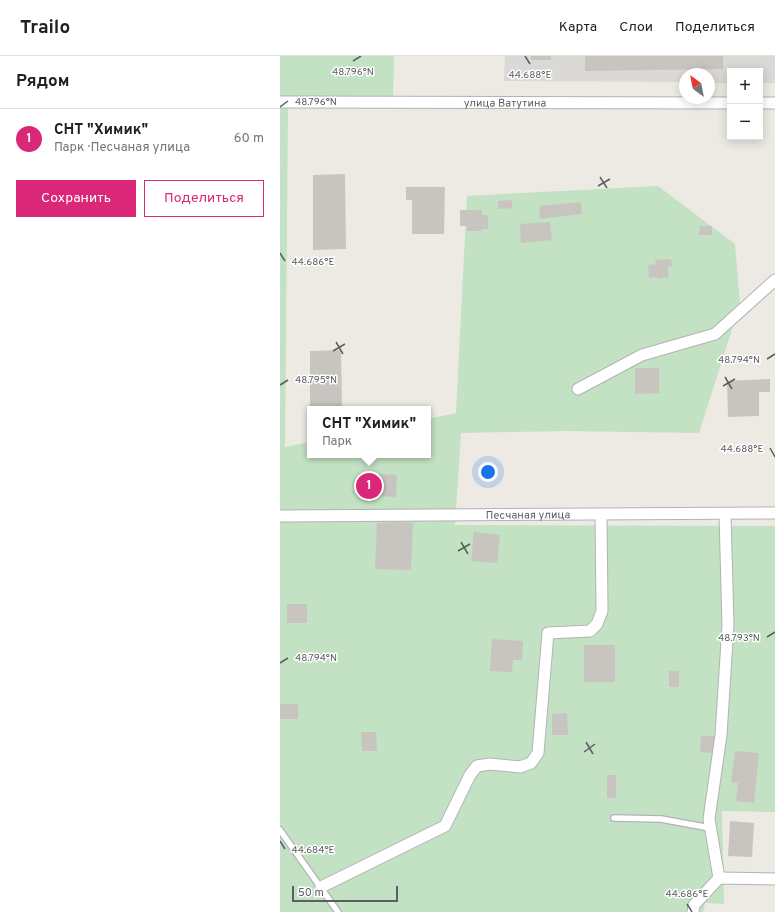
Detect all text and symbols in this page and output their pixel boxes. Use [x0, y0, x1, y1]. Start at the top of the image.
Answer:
text: Trailo [20, 16, 70, 40]
text: Карта [559, 19, 597, 36]
text: Слои [619, 19, 653, 36]
text: Поделиться [675, 19, 755, 36]
text: 48.796°N [332, 66, 374, 79]
north arrow [679, 68, 715, 104]
map controls [727, 68, 763, 140]
button: + [727, 68, 763, 104]
text: 44.688°E [509, 69, 551, 82]
text: Рядом [16, 71, 69, 93]
text: 48.796°N [295, 96, 337, 109]
street label: улица Ватутина [464, 96, 547, 111]
button: − [727, 104, 763, 140]
text: СНТ "Химик" [54, 121, 148, 140]
text: 1 [26, 131, 32, 147]
text: 60 m [234, 131, 264, 147]
text: Парк · Песчаная улица [54, 140, 190, 156]
button: Сохранить [16, 180, 136, 217]
button: Поделиться [144, 180, 264, 217]
text: 44.686°E [292, 256, 334, 269]
text: 48.794°N [718, 354, 760, 367]
text: 48.795°N [295, 374, 337, 387]
popup [307, 406, 431, 458]
text: СНТ "Химик" [322, 415, 416, 434]
text: Парк [322, 434, 352, 450]
text: 44.688°E [721, 443, 763, 456]
your location [478, 462, 498, 482]
pin: 1 [356, 471, 382, 501]
street label: Песчаная улица [486, 508, 570, 523]
text: 48.793°N [718, 632, 760, 645]
text: 48.794°N [295, 652, 337, 665]
text: 44.684°E [291, 844, 335, 857]
scale bar [292, 884, 398, 903]
text: 50 m [298, 886, 324, 900]
text: 44.686°E [666, 888, 708, 901]

